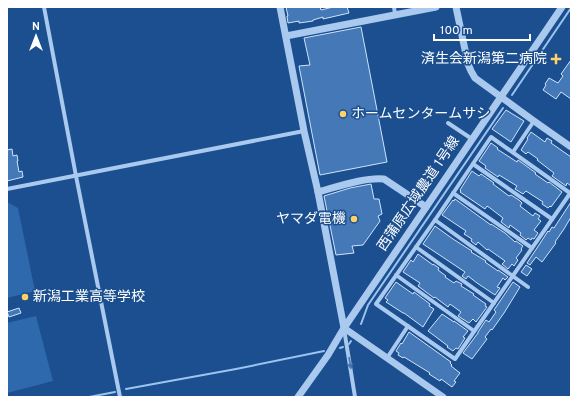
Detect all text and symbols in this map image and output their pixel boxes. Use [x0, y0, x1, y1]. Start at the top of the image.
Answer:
north arrow [16, 16, 56, 56]
scale bar [434, 16, 530, 42]
text: N [32, 20, 40, 34]
text: 100 m [440, 23, 473, 39]
place label: 済生会新潟第二病院 [421, 50, 547, 68]
marker: 済生会新潟第二病院 [550, 53, 562, 65]
place label: ホームセンタームサシ [351, 106, 490, 123]
marker: ホームセンタームサシ [338, 109, 348, 119]
street label: 西蒲原広域農道 1号線 [374, 133, 464, 255]
place label: ヤマダ電機 [276, 210, 346, 228]
marker: ヤマダ電機 [349, 214, 359, 224]
place label: 新潟工業高等学校 [33, 288, 145, 306]
marker: 新潟工業高等学校 [20, 292, 30, 302]
one-way arrow [347, 357, 353, 369]

